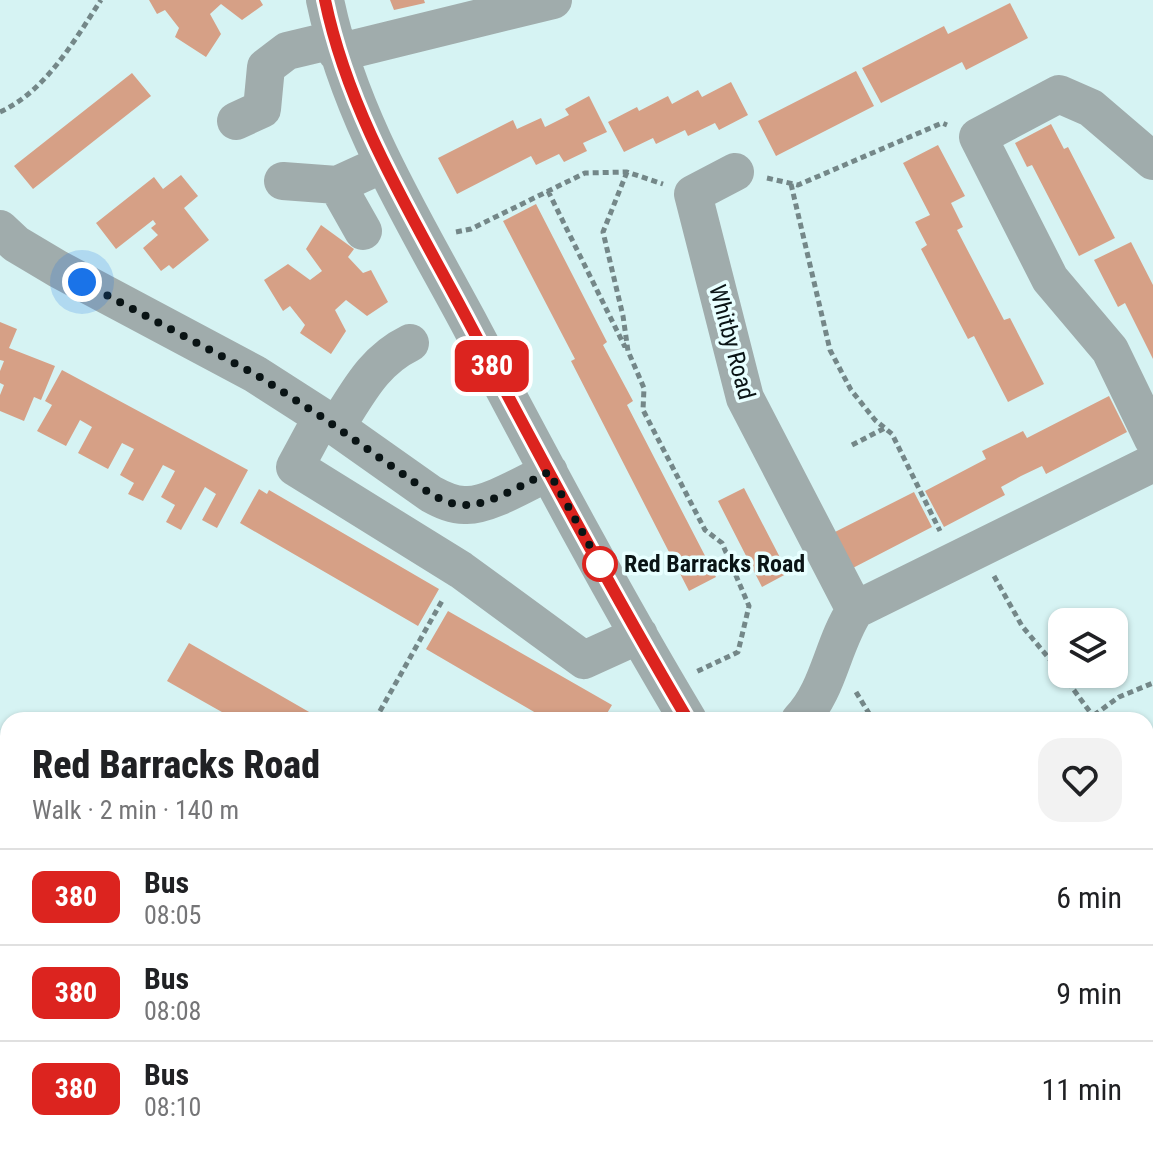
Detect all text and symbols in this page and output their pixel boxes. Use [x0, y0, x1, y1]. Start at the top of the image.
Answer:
your location [62, 262, 102, 302]
street label: Whitby Road [703, 281, 761, 403]
line badge: 380 [446, 340, 538, 392]
text: 380 [471, 349, 513, 382]
marker: Red Barracks Road [583, 547, 617, 581]
place label: Red Barracks Road [624, 550, 805, 578]
map controls [1048, 608, 1128, 688]
button: layers [1048, 608, 1128, 688]
button: heart [1038, 738, 1122, 822]
text: Red Barracks Road [32, 743, 320, 787]
text: Walk · 2 min · 140 m [32, 795, 239, 825]
text: Bus [144, 865, 189, 900]
text: 380 [55, 880, 97, 913]
text: 6 min [1056, 880, 1122, 915]
text: 08:05 [144, 900, 201, 930]
text: Bus [144, 961, 189, 996]
text: 380 [55, 976, 97, 1009]
text: 9 min [1056, 976, 1122, 1011]
text: 08:08 [144, 996, 201, 1026]
text: Bus [144, 1057, 189, 1092]
text: 380 [55, 1072, 97, 1105]
text: 11 min [1041, 1072, 1122, 1107]
text: 08:10 [144, 1092, 201, 1122]

